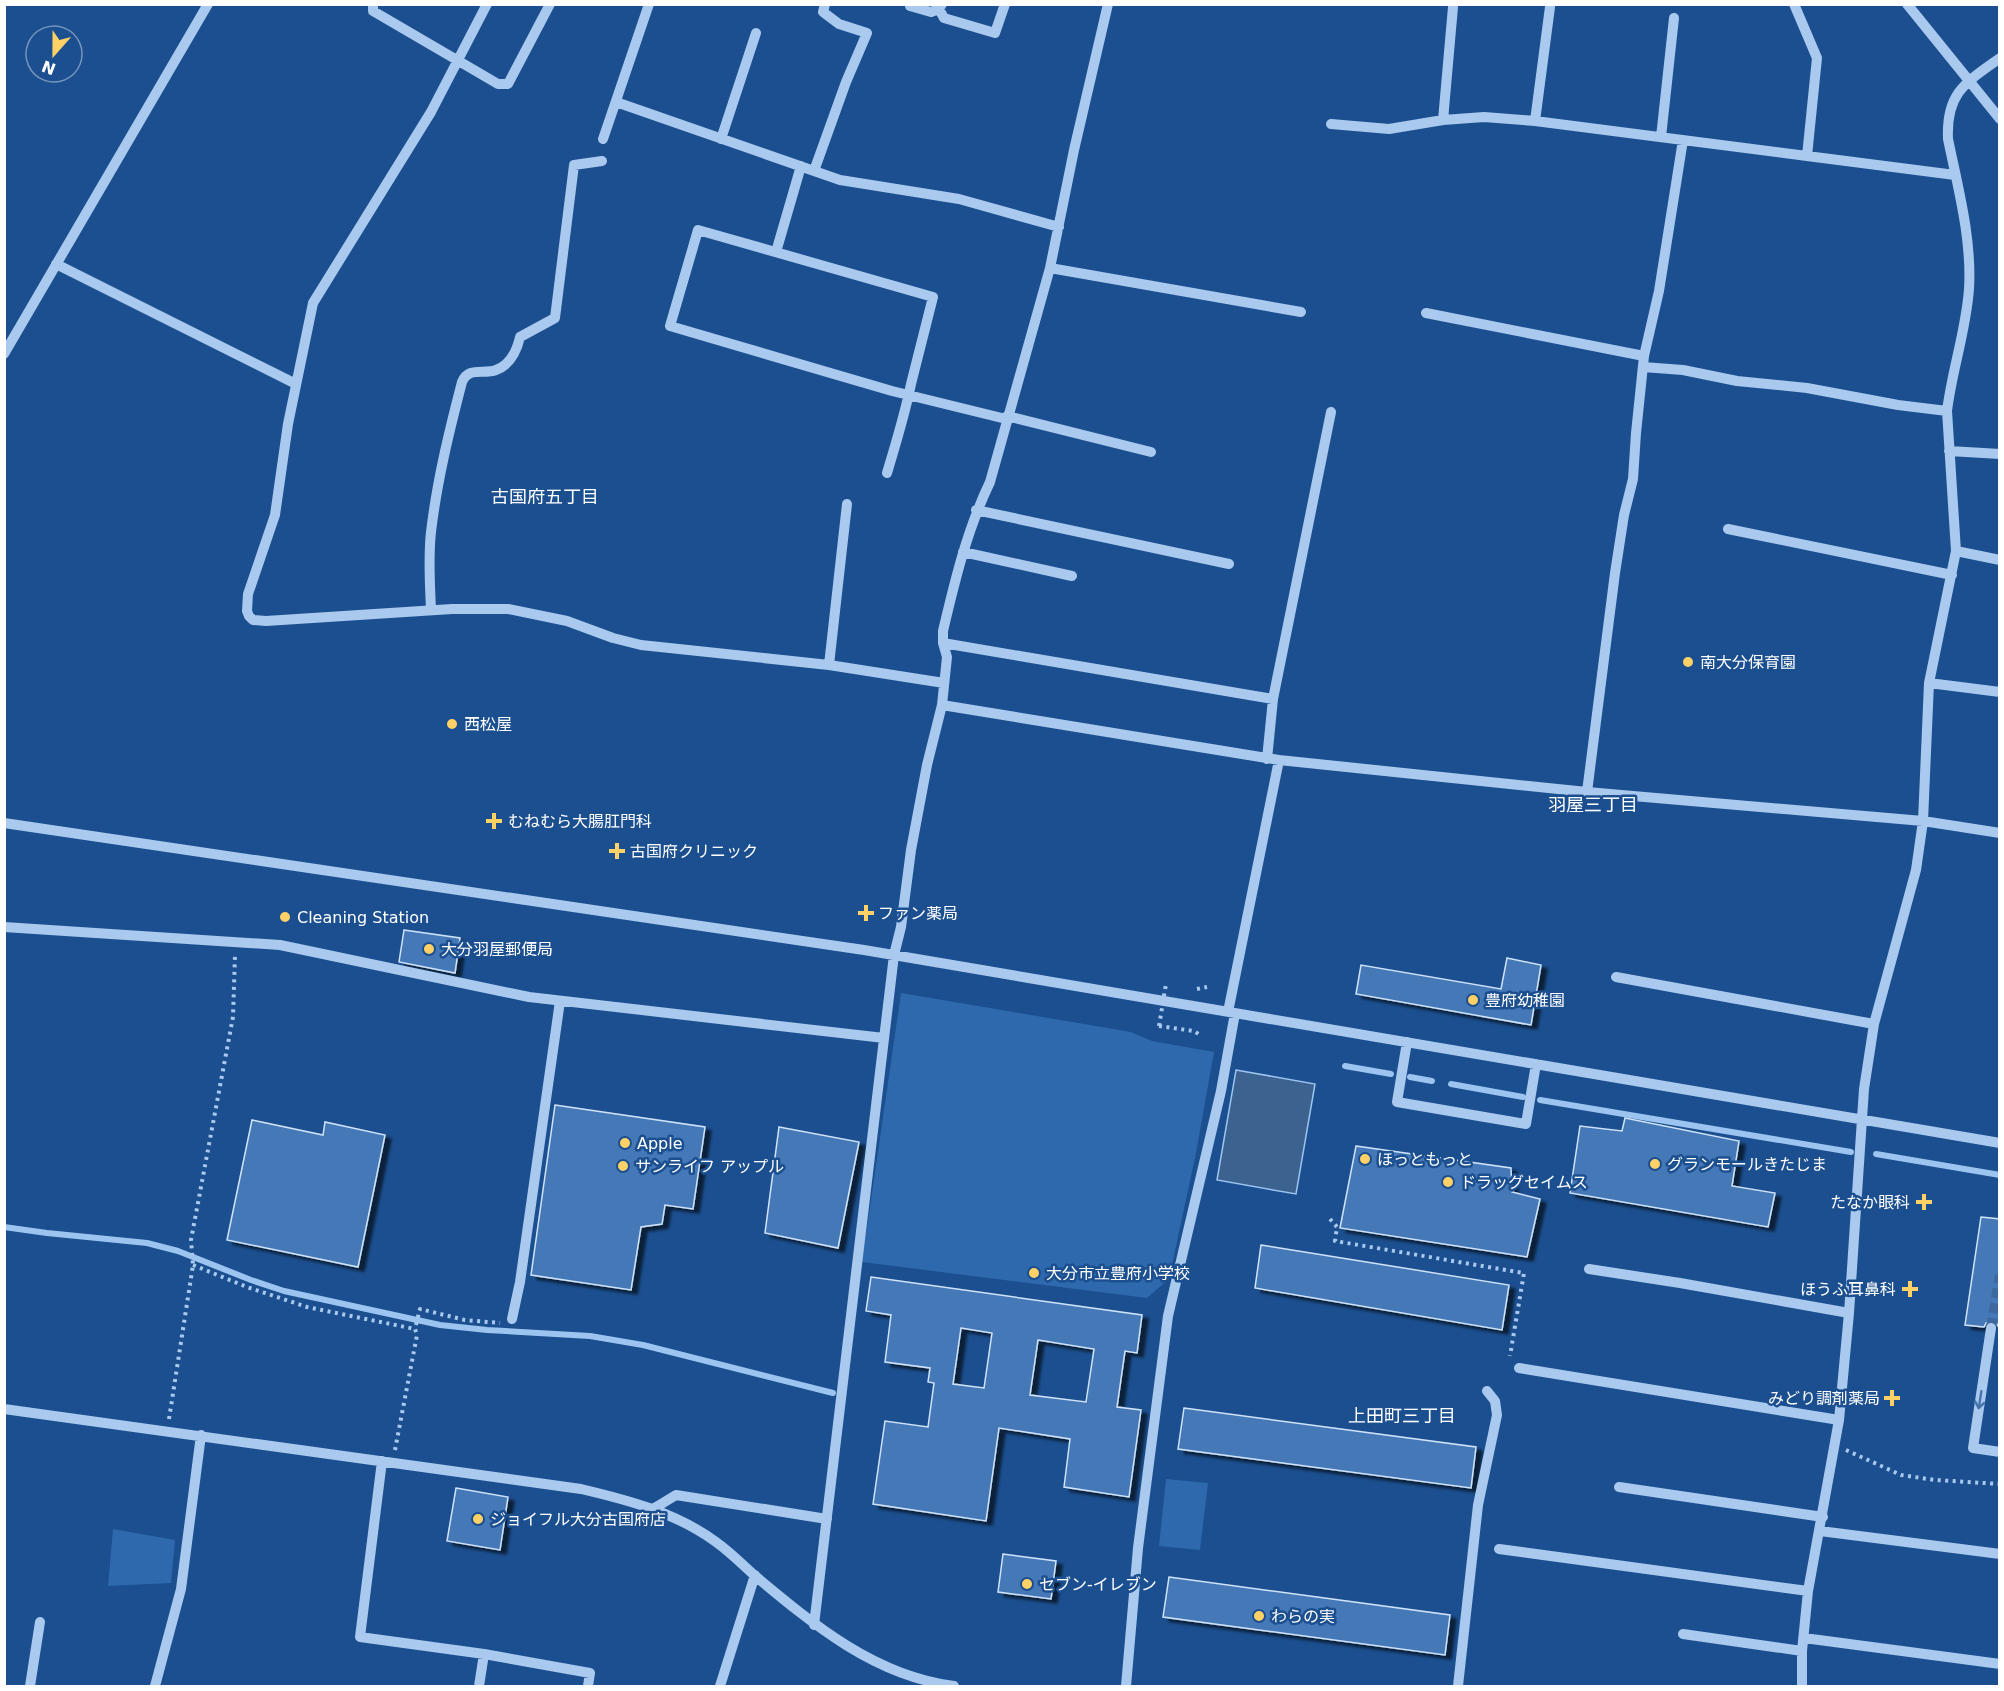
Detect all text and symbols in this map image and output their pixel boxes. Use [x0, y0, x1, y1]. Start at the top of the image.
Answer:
north arrow [24, 24, 84, 84]
text: N [39, 56, 58, 79]
district label: 古国府五丁目 [491, 486, 599, 507]
place label: 南大分保育園 [1700, 653, 1796, 672]
marker: 南大分保育園 [1681, 655, 1695, 669]
place label: 西松屋 [464, 715, 512, 734]
marker: 西松屋 [445, 717, 459, 731]
district label: 羽屋三丁目 [1548, 794, 1638, 815]
marker: むねむら大腸肛門科 [485, 812, 503, 830]
place label: むねむら大腸肛門科 [508, 812, 652, 831]
marker: 古国府クリニック [608, 842, 626, 860]
place label: 古国府クリニック [630, 842, 758, 861]
place label: ファン薬局 [878, 904, 958, 923]
marker: ファン薬局 [859, 906, 873, 920]
place label: Cleaning Station [297, 908, 429, 927]
marker: Cleaning Station [278, 910, 292, 924]
place label: 大分羽屋郵便局 [441, 940, 553, 959]
marker: 大分羽屋郵便局 [422, 942, 436, 956]
place label: 豊府幼稚園 [1485, 991, 1565, 1010]
marker: 豊府幼稚園 [1466, 993, 1480, 1007]
place label: Apple [637, 1134, 683, 1153]
marker: Apple [618, 1136, 632, 1150]
place label: ほっともっと [1377, 1150, 1473, 1169]
marker: ほっともっと [1358, 1152, 1372, 1166]
place label: グランモールきたじま [1667, 1155, 1827, 1174]
place label: サンライフ アップル [635, 1157, 784, 1176]
marker: グランモールきたじま [1648, 1157, 1662, 1171]
marker: サンライフ アップル [616, 1159, 630, 1173]
place label: ドラッグセイムス [1460, 1173, 1588, 1192]
marker: ドラッグセイムス [1441, 1175, 1455, 1189]
place label: たなか眼科 [1830, 1193, 1910, 1212]
marker: たなか眼科 [1915, 1193, 1933, 1211]
place label: 大分市立豊府小学校 [1046, 1264, 1190, 1283]
marker: 大分市立豊府小学校 [1027, 1266, 1041, 1280]
place label: ほうふ耳鼻科 [1800, 1280, 1896, 1299]
marker: ほうふ耳鼻科 [1901, 1280, 1919, 1298]
place label: みどり調剤薬局 [1768, 1389, 1880, 1408]
one-way arrow [1975, 1389, 1986, 1409]
marker: みどり調剤薬局 [1885, 1391, 1899, 1405]
district label: 上田町三丁目 [1348, 1405, 1456, 1426]
place label: ジョイフル大分古国府店 [490, 1510, 666, 1529]
marker: ジョイフル大分古国府店 [471, 1512, 485, 1526]
place label: セブン-イレブン [1039, 1575, 1157, 1594]
marker: セブン-イレブン [1020, 1577, 1034, 1591]
place label: わらの実 [1271, 1607, 1335, 1626]
marker: わらの実 [1252, 1609, 1266, 1623]

